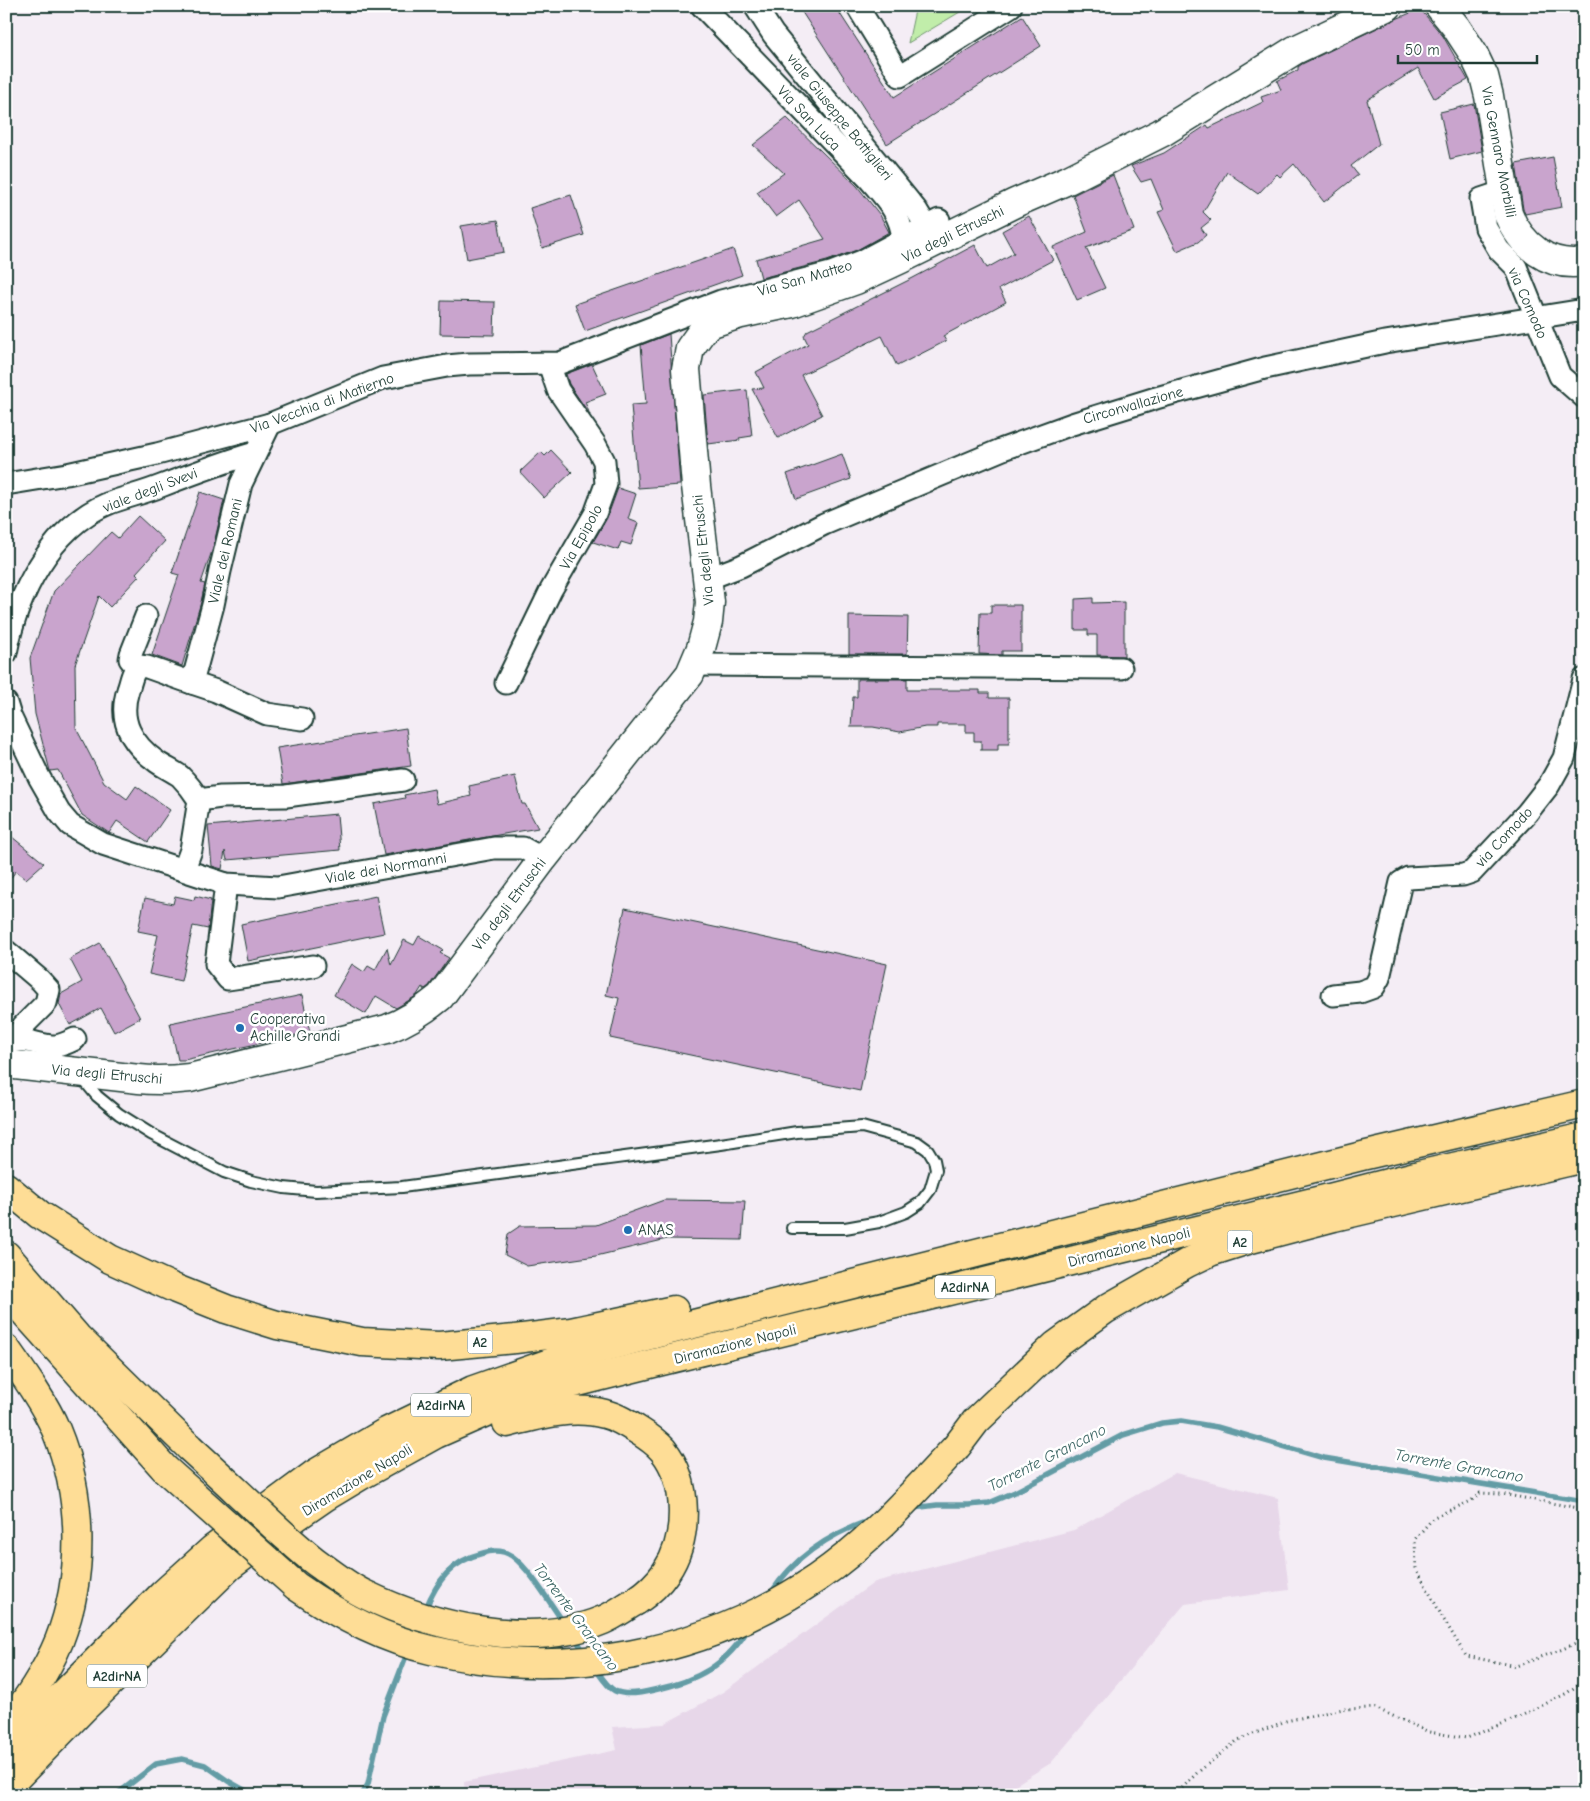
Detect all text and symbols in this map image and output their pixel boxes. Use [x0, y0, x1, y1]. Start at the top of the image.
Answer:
scale bar [1398, 32, 1536, 64]
text: 50 m [1405, 41, 1440, 59]
street label: viale Giuseppe Bottiglieri [783, 49, 897, 184]
street label: Via San Luca [774, 82, 844, 154]
street label: Via Gennaro Morbilli [1477, 85, 1521, 219]
street label: Via degli Etruschi [899, 202, 1007, 266]
street label: Via San Matteo [756, 256, 854, 300]
street label: via Comodo [1504, 264, 1552, 341]
street label: Via Vecchia di Matierno [248, 369, 396, 437]
street label: Circonvallazione [1081, 382, 1186, 428]
street label: viale degli Svevi [99, 464, 200, 517]
street label: Via degli Etruschi [688, 494, 718, 606]
street label: Viale dei Romani [204, 497, 246, 605]
street label: Via Epipolo [556, 501, 606, 573]
street label: via Comodo [1471, 803, 1536, 872]
street label: Viale dei Normanni [324, 848, 448, 888]
street label: Via degli Etruschi [468, 854, 550, 954]
place label: Cooperativa Achille Grandi [250, 1010, 340, 1045]
marker: Cooperativa Achille Grandi [234, 1022, 246, 1034]
street label: Via degli Etruschi [51, 1060, 163, 1088]
place label: ANAS [638, 1221, 674, 1239]
street label: Diramazione Napoli [1066, 1223, 1192, 1271]
marker: ANAS [622, 1224, 634, 1236]
road number: A2 [1228, 1230, 1252, 1254]
road number: A2dirNA [935, 1275, 995, 1298]
street label: Diramazione Napoli [672, 1320, 798, 1368]
road number: A2 [468, 1330, 492, 1354]
road number: A2dirNA [411, 1394, 471, 1416]
water label: Torrente Grancano [985, 1420, 1109, 1496]
street label: Diramazione Napoli [299, 1440, 415, 1520]
water label: Torrente Grancano [1393, 1446, 1525, 1486]
water label: Torrente Grancano [530, 1560, 622, 1674]
road number: A2dirNA [87, 1664, 147, 1688]

